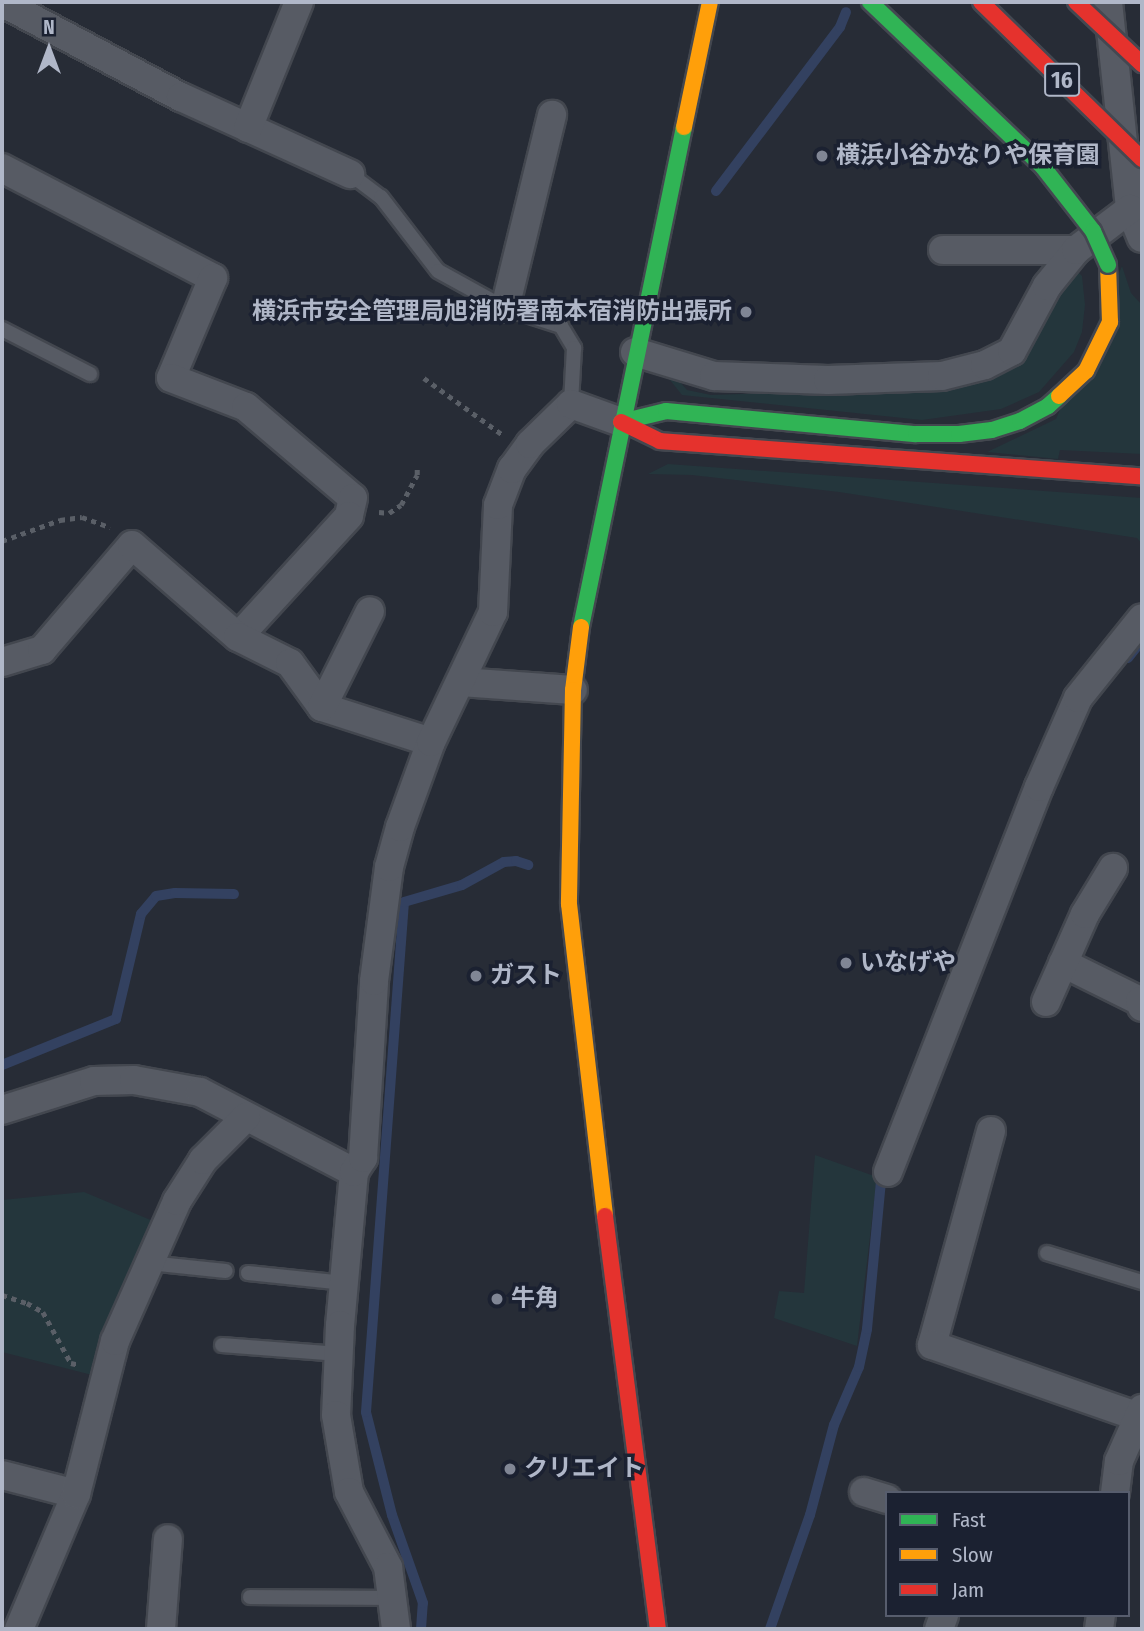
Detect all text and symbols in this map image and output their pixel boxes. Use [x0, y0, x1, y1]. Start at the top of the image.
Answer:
north arrow [14, 14, 84, 84]
text: N [43, 16, 55, 39]
road number: 16 [1043, 60, 1081, 100]
place label: 横浜小谷かなりや保育園 [836, 142, 1100, 170]
marker: 横浜小谷かなりや保育園 [814, 148, 830, 164]
place label: 横浜市安全管理局旭消防署南本宿消防出張所 [252, 298, 732, 326]
marker: 横浜市安全管理局旭消防署南本宿消防出張所 [738, 304, 754, 320]
place label: いなげや [860, 949, 956, 977]
marker: いなげや [838, 955, 854, 971]
place label: ガスト [490, 962, 562, 990]
marker: ガスト [468, 968, 484, 984]
place label: 牛角 [511, 1285, 559, 1313]
marker: 牛角 [489, 1291, 505, 1307]
place label: クリエイト [524, 1455, 644, 1483]
marker: クリエイト [502, 1461, 518, 1477]
legend [885, 1491, 1130, 1617]
text: Fast [952, 1507, 986, 1533]
text: Slow [952, 1542, 993, 1568]
text: Jam [952, 1577, 984, 1603]

